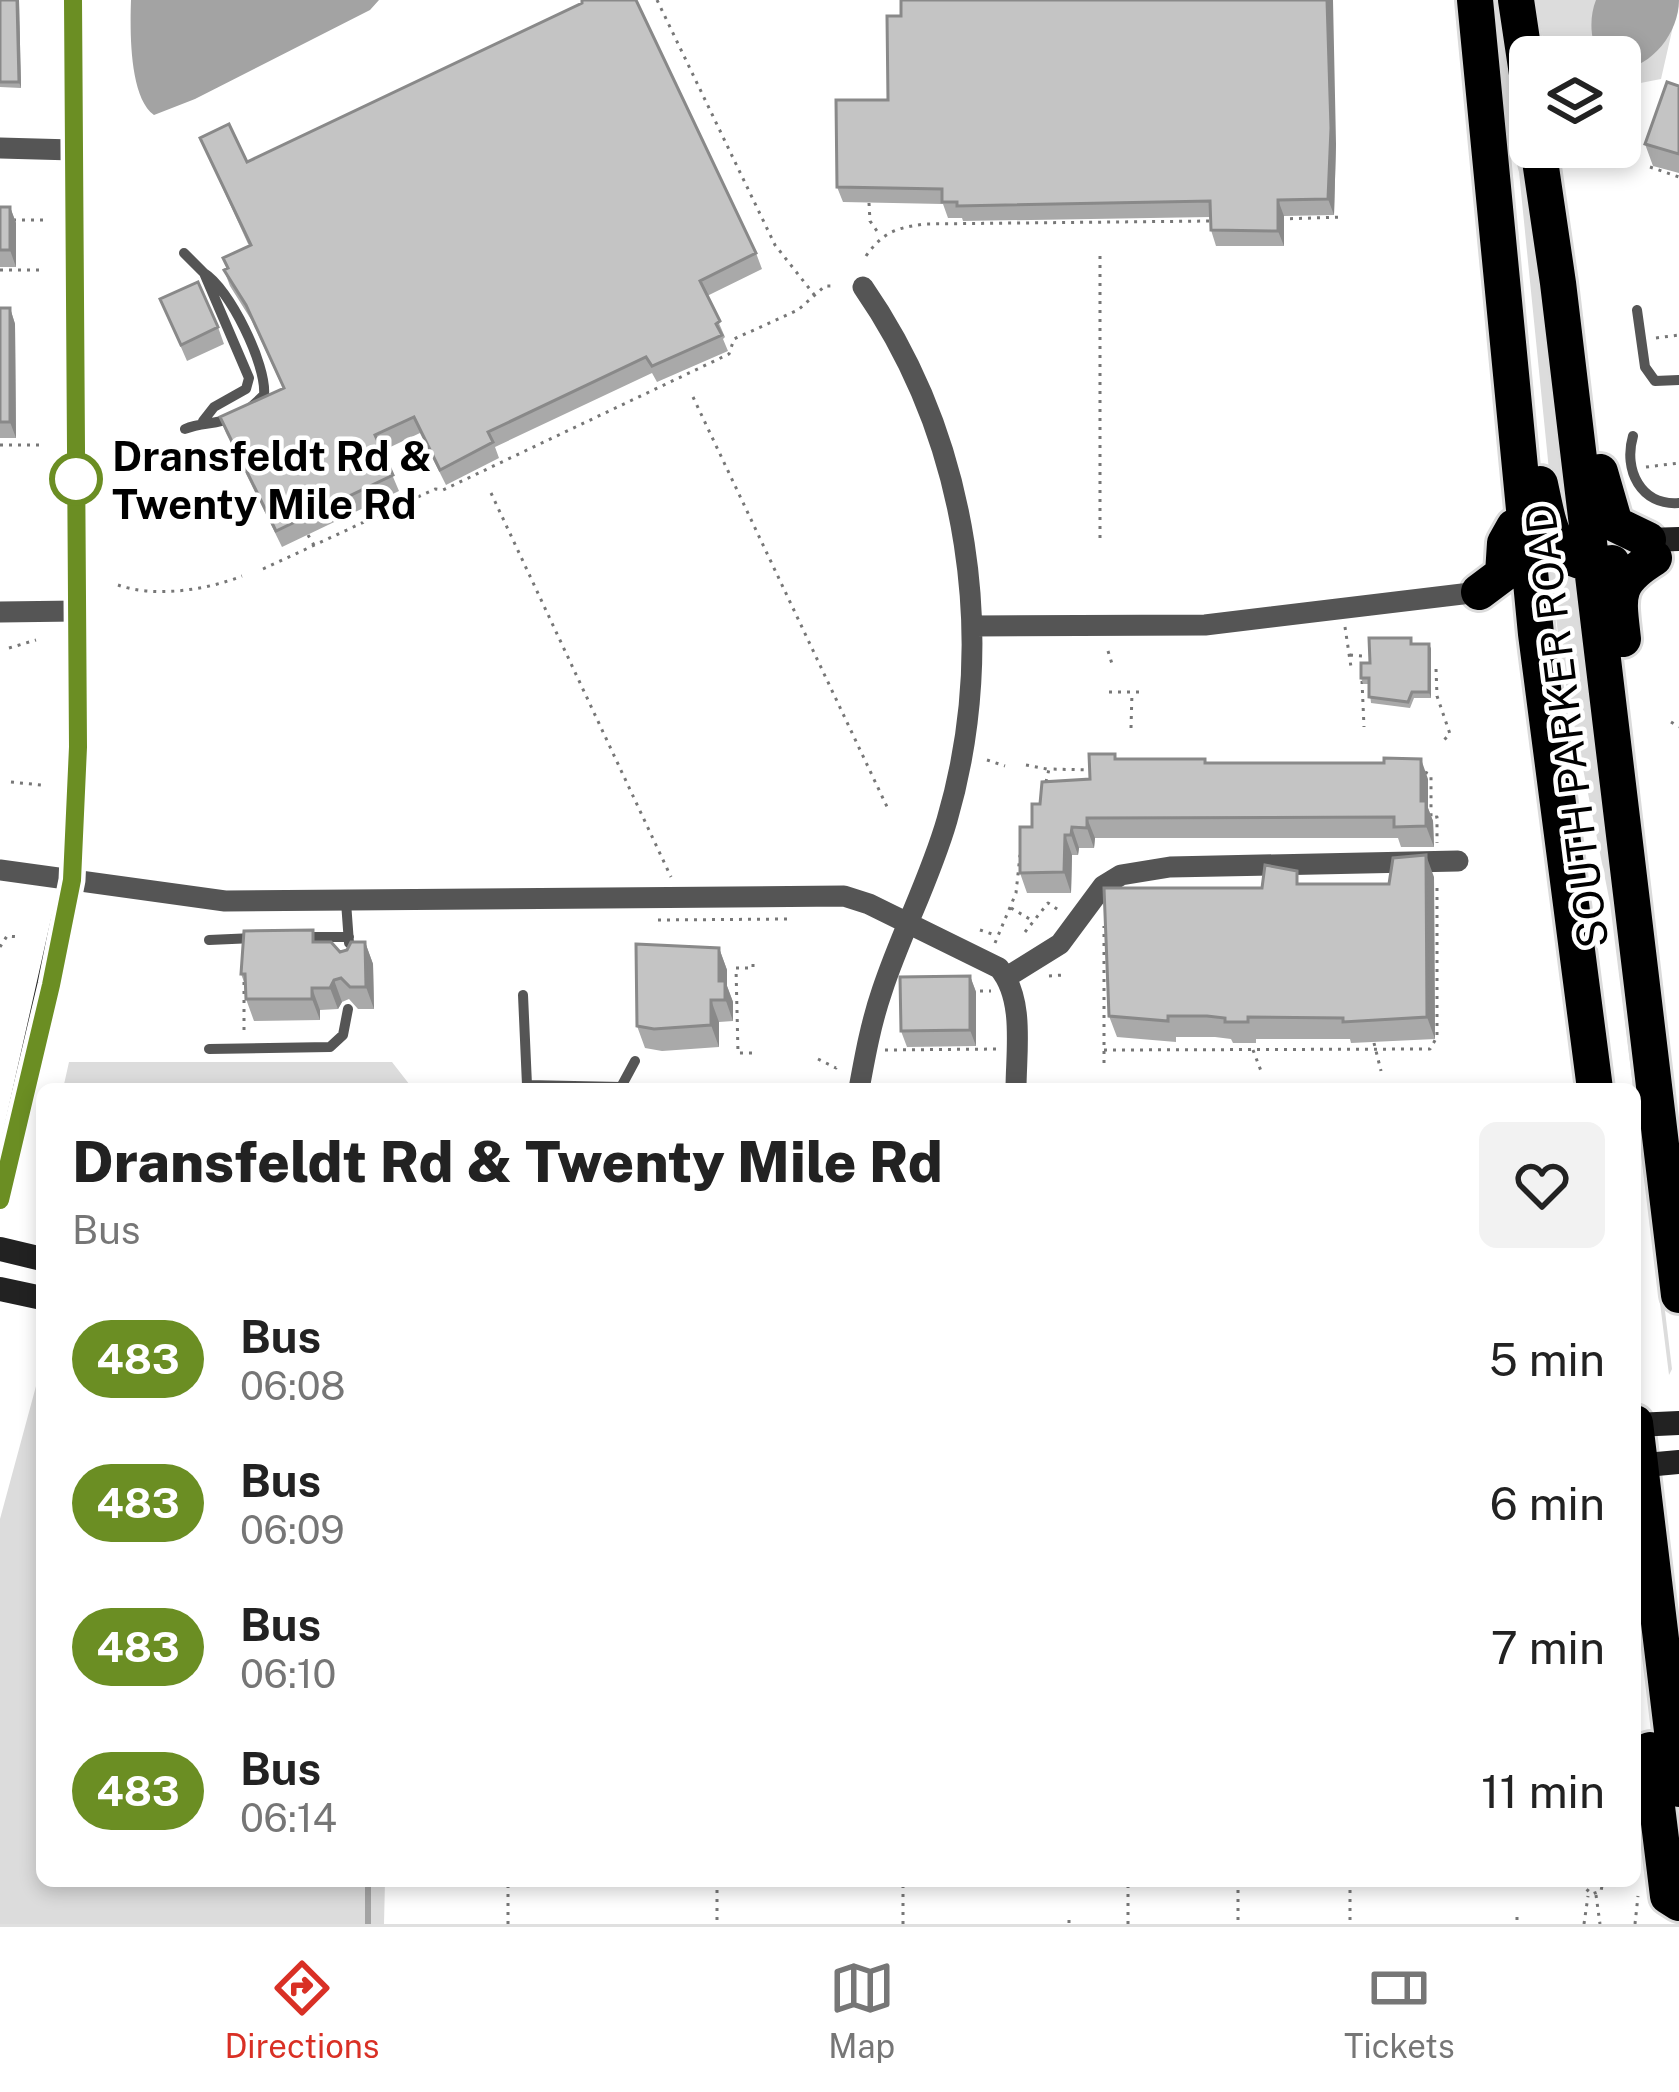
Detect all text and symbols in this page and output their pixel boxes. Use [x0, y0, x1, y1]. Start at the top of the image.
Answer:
map controls [1509, 36, 1641, 168]
button: layers [1509, 36, 1641, 168]
place label: Dransfeldt Rd & Twenty Mile Rd [112, 431, 432, 528]
marker: Dransfeldt Rd & Twenty Mile Rd [51, 454, 101, 504]
street label: SOUTH PARKER ROAD [1514, 501, 1618, 951]
button: heart [1479, 1122, 1605, 1248]
text: Dransfeldt Rd & Twenty Mile Rd [72, 1128, 943, 1195]
text: Bus [72, 1207, 141, 1253]
text: Bus [240, 1310, 321, 1363]
text: 5 min [1489, 1333, 1605, 1386]
text: 483 [96, 1334, 180, 1383]
text: 06:08 [240, 1363, 346, 1409]
text: Bus [240, 1454, 321, 1507]
text: 6 min [1490, 1477, 1605, 1530]
text: 483 [96, 1478, 180, 1527]
text: 06:09 [240, 1507, 345, 1553]
text: Bus [240, 1598, 321, 1651]
text: 7 min [1491, 1621, 1605, 1674]
text: 483 [96, 1622, 180, 1671]
text: 06:10 [240, 1651, 336, 1697]
text: Bus [240, 1742, 321, 1795]
text: 11 min [1481, 1765, 1605, 1818]
text: 483 [96, 1766, 180, 1815]
text: 06:14 [240, 1795, 337, 1841]
tab: Directions [224, 1955, 379, 2065]
tab: Map [828, 1955, 895, 2065]
tab: Tickets [1344, 1955, 1455, 2065]

